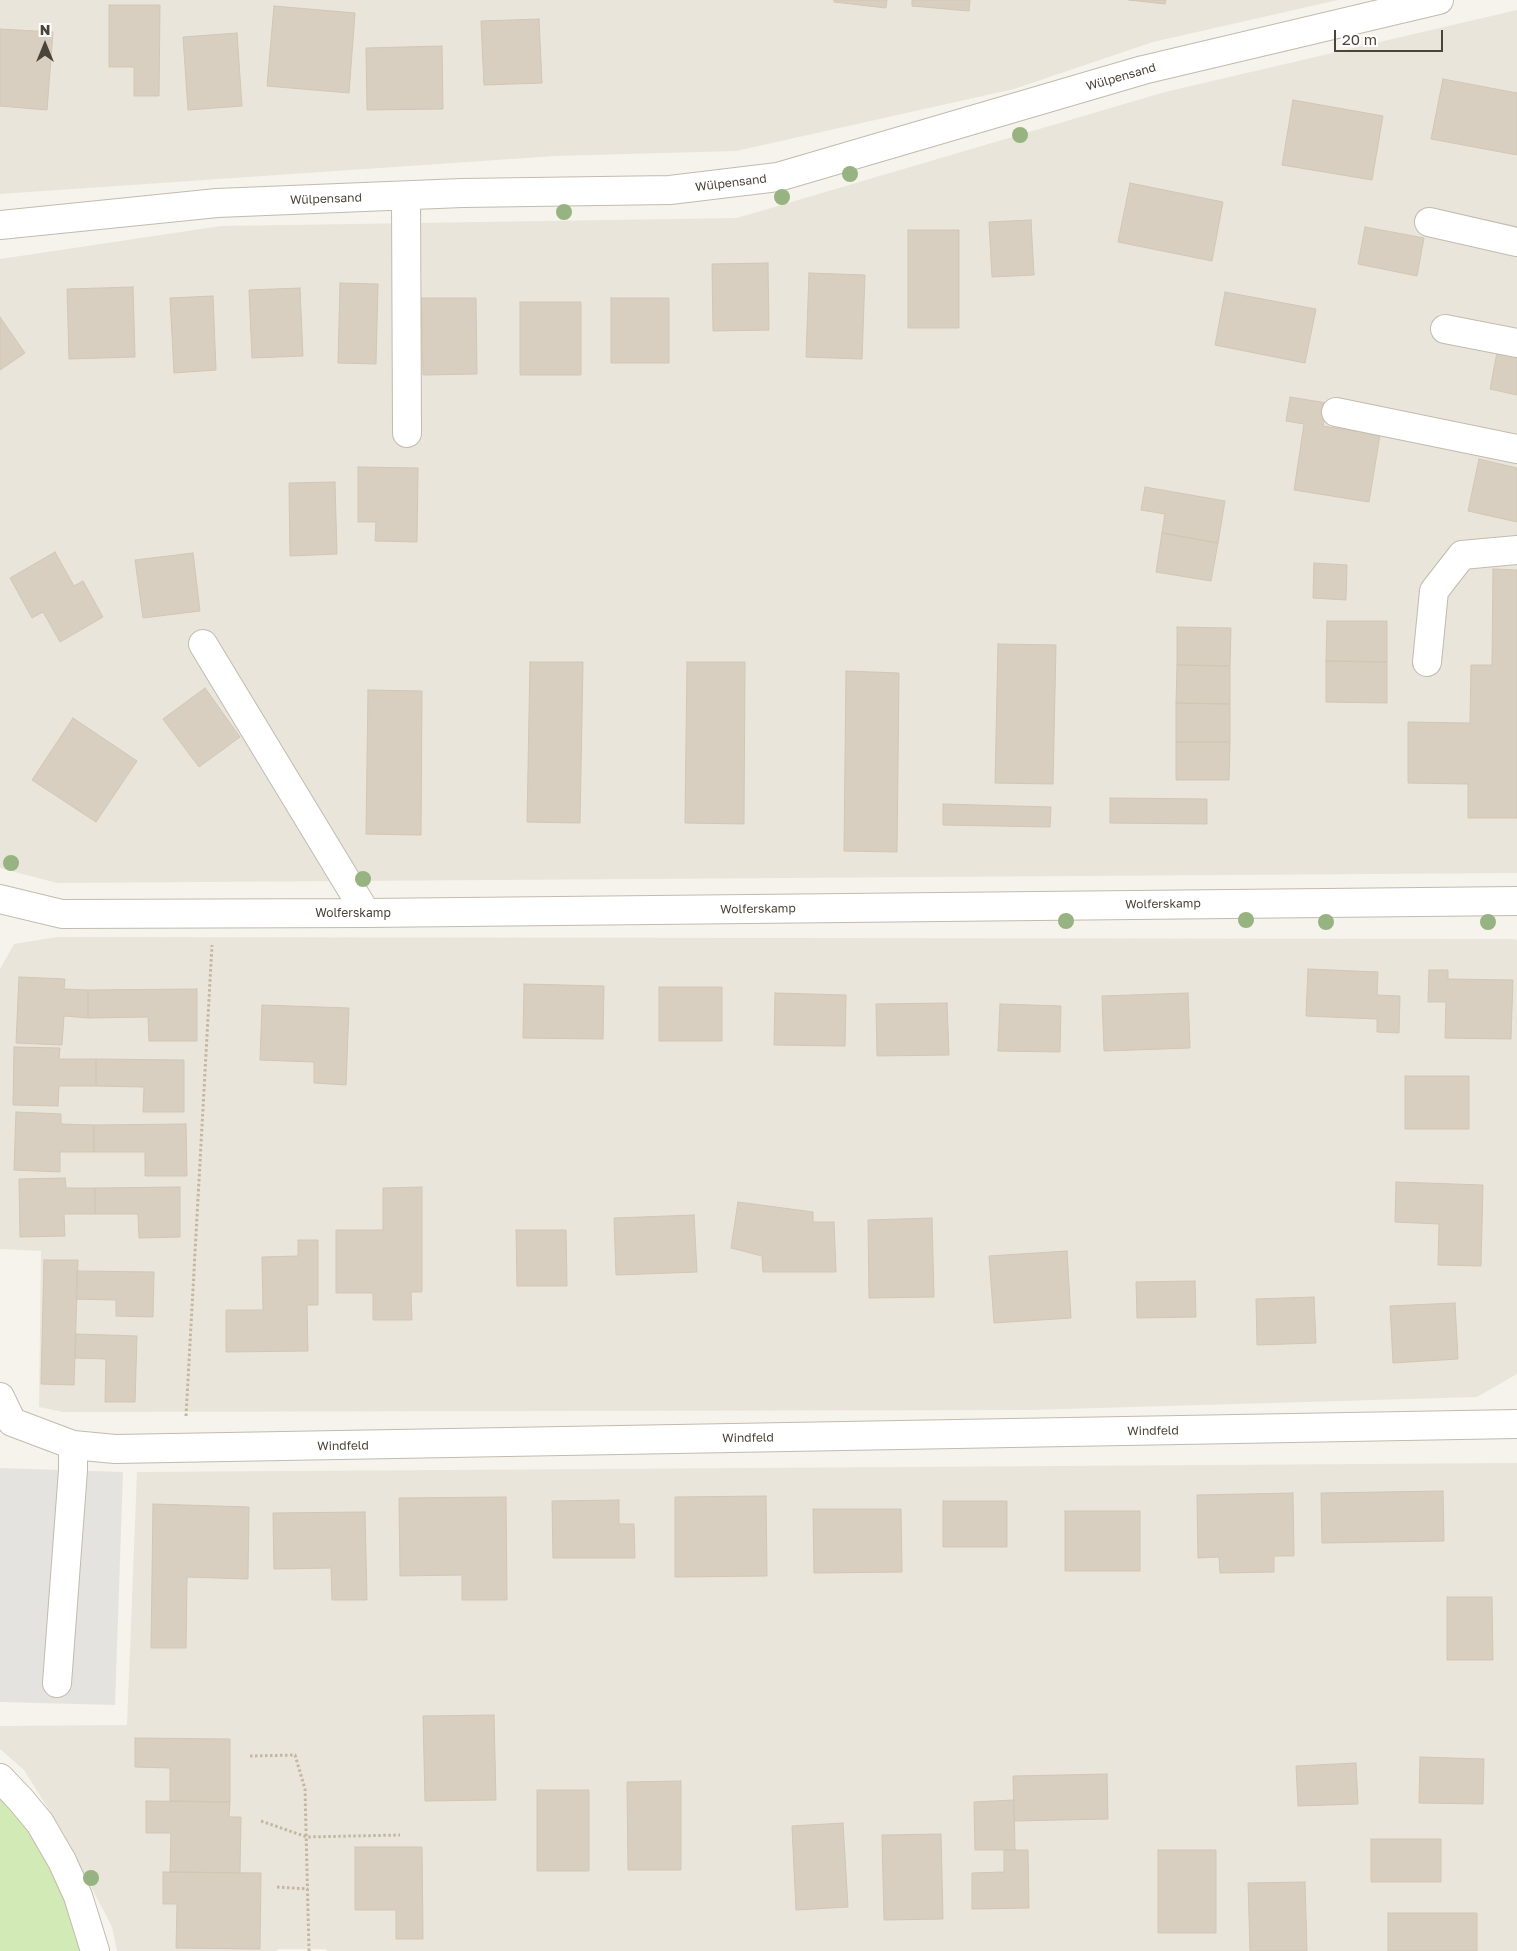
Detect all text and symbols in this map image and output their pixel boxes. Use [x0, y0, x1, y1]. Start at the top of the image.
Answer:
north arrow [20, 20, 70, 70]
scale bar [1337, 20, 1446, 52]
text: N [40, 21, 50, 38]
text: 20 m [1342, 30, 1377, 48]
street label: Wülpensand [1084, 60, 1158, 94]
street label: Wülpensand [694, 171, 768, 195]
street label: Wülpensand [290, 191, 362, 207]
street label: Wolferskamp [1125, 896, 1201, 912]
street label: Wolferskamp [720, 901, 796, 917]
street label: Wolferskamp [315, 906, 391, 920]
street label: Windfeld [1127, 1423, 1179, 1439]
street label: Windfeld [722, 1430, 774, 1446]
street label: Windfeld [317, 1438, 369, 1454]

